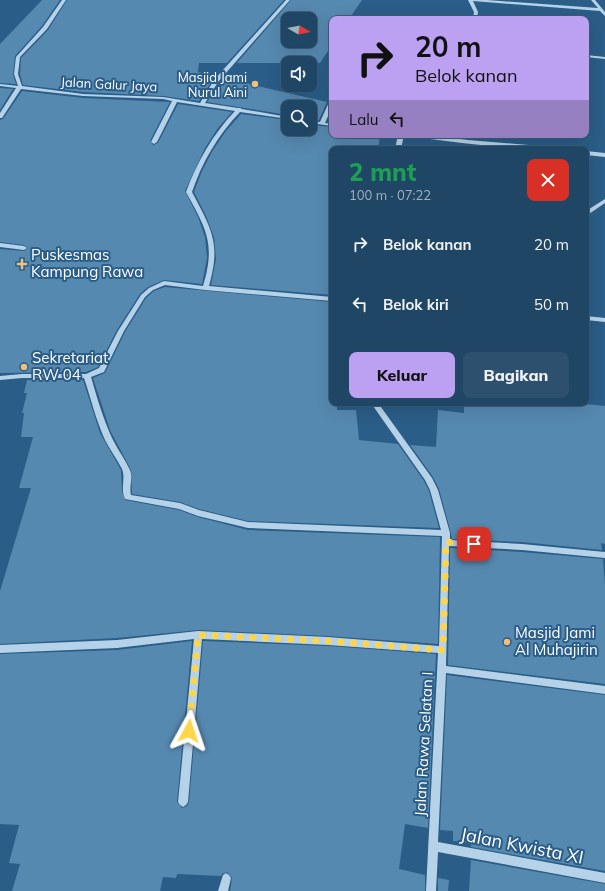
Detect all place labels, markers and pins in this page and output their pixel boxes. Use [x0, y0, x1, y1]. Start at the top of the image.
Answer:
place label: Masjid Jami Nurul Aini [178, 69, 247, 100]
marker: Masjid Jami Nurul Aini [250, 79, 260, 89]
place label: Puskesmas Kampung Rawa [31, 245, 143, 281]
marker: Puskesmas Kampung Rawa [16, 258, 28, 270]
place label: Sekretariat RW 04 [32, 348, 108, 384]
marker: Sekretariat RW 04 [19, 362, 29, 372]
pin [457, 527, 491, 561]
place label: Masjid Jami Al Muhajirin [515, 623, 598, 659]
marker: Masjid Jami Al Muhajirin [502, 637, 512, 647]

